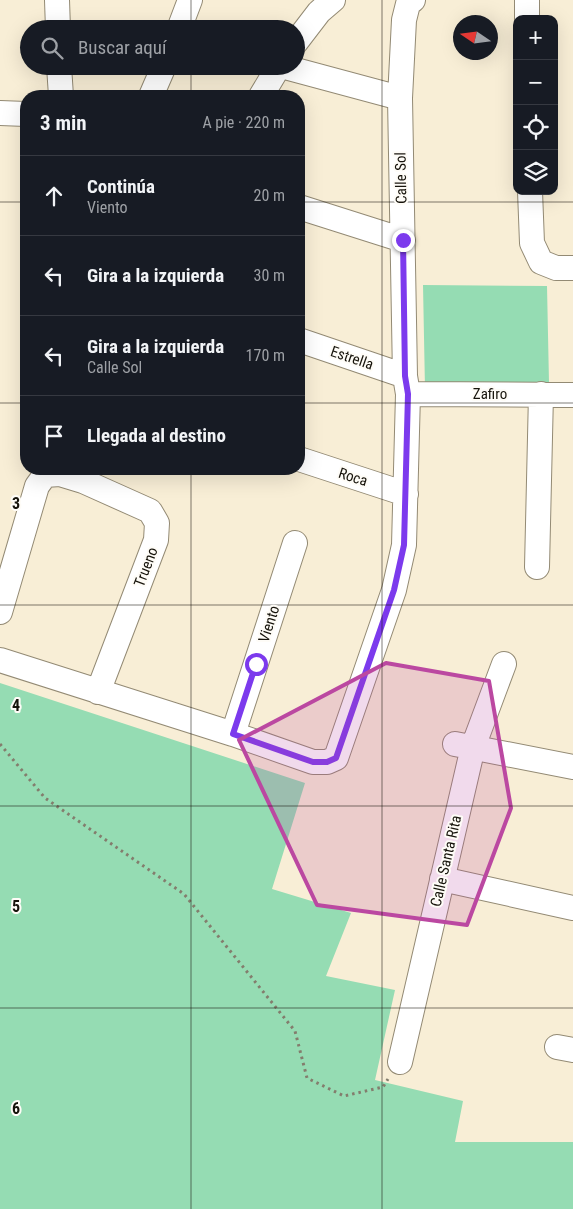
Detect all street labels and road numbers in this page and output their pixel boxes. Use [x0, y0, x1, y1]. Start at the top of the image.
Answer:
street label: Calle Sol [392, 152, 410, 204]
street label: Estrella [328, 342, 376, 374]
street label: Zafiro [473, 385, 507, 403]
street label: Roca [336, 464, 370, 490]
street label: Trueno [130, 545, 162, 589]
street label: Viento [255, 603, 283, 645]
street label: Calle Santa Rita [427, 813, 465, 909]

